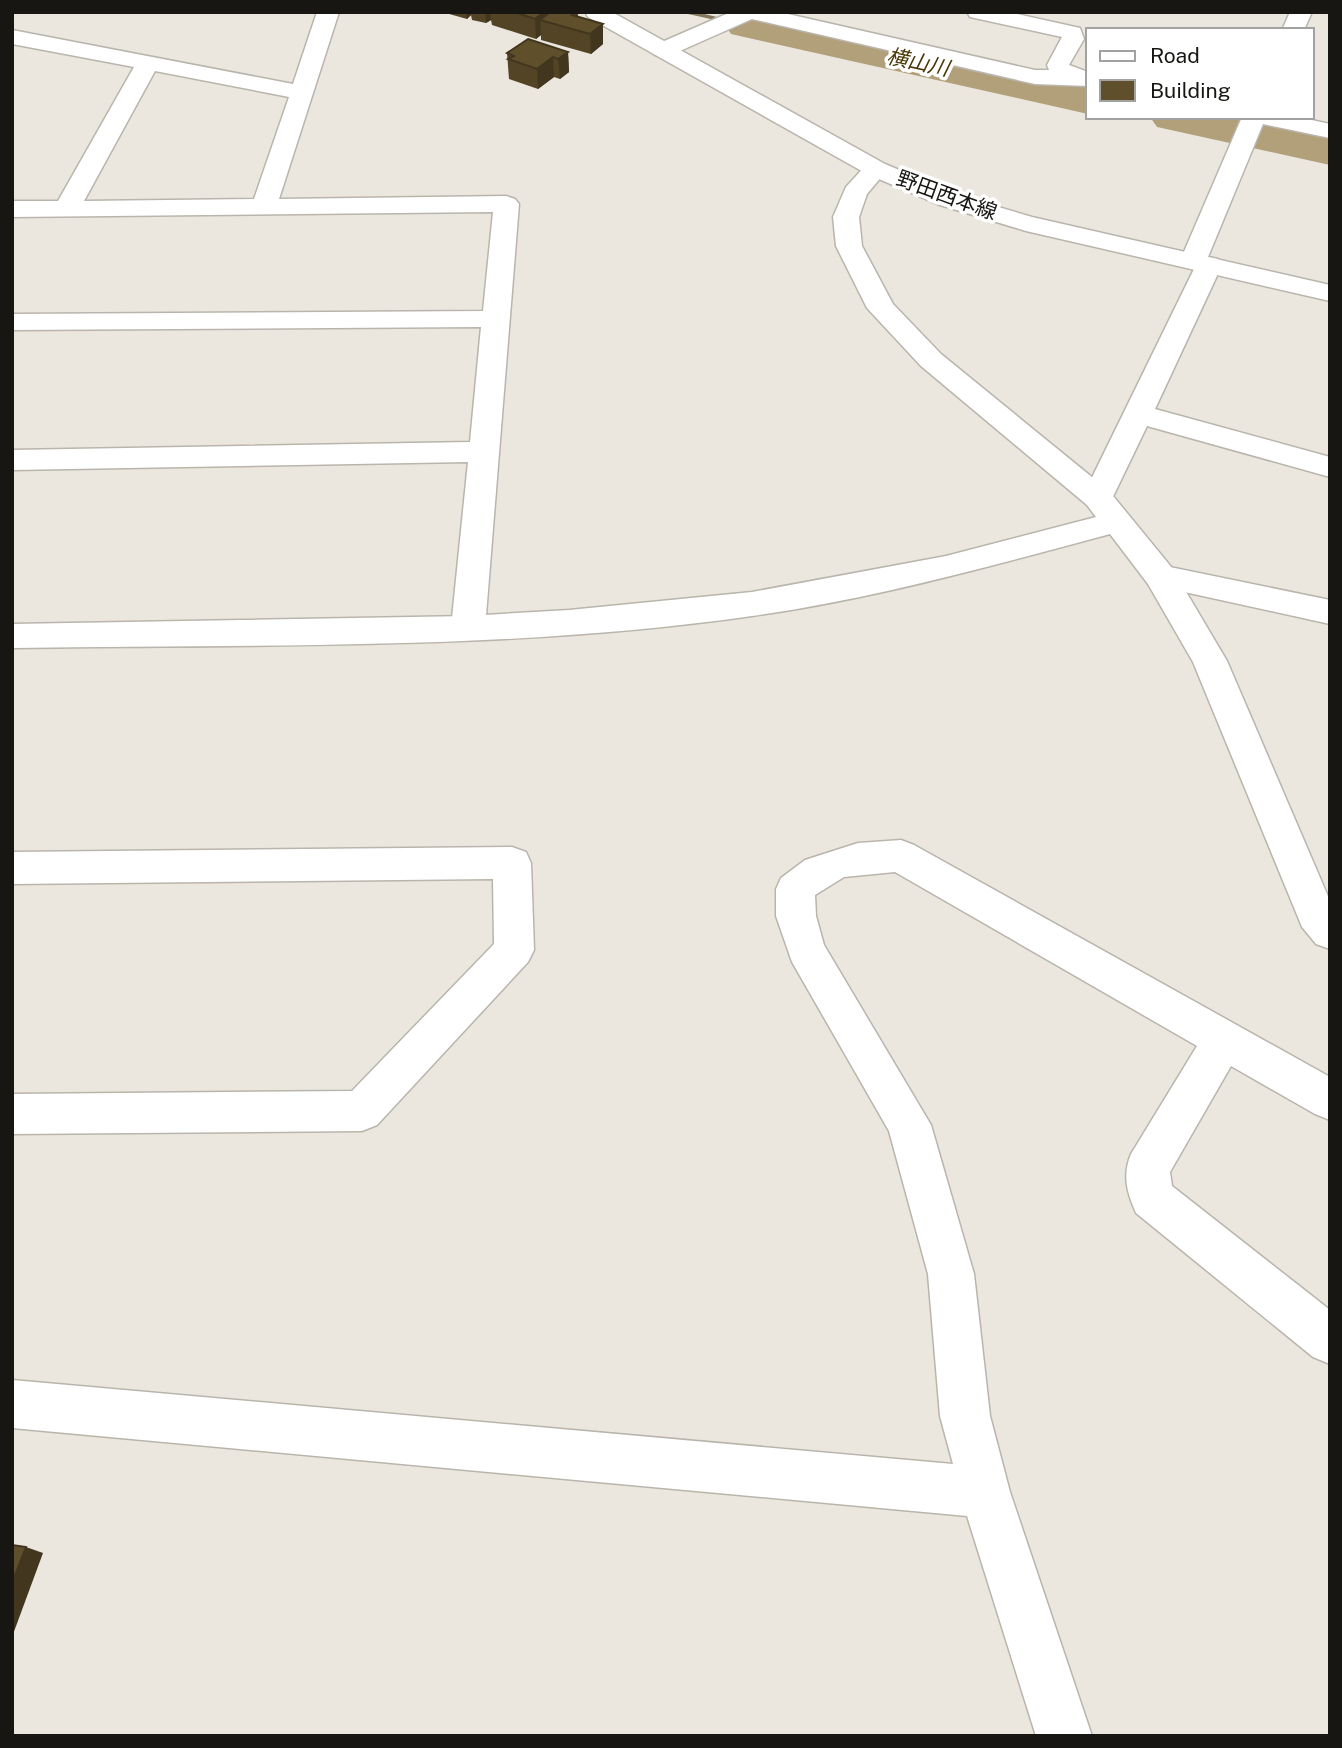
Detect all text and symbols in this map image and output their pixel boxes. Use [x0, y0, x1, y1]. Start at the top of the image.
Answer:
legend [1086, 28, 1314, 119]
water label: 横山川 [885, 43, 953, 81]
text: Road [1150, 43, 1200, 68]
text: Building [1150, 78, 1231, 103]
street label: 野田西本線 [893, 165, 1001, 225]

